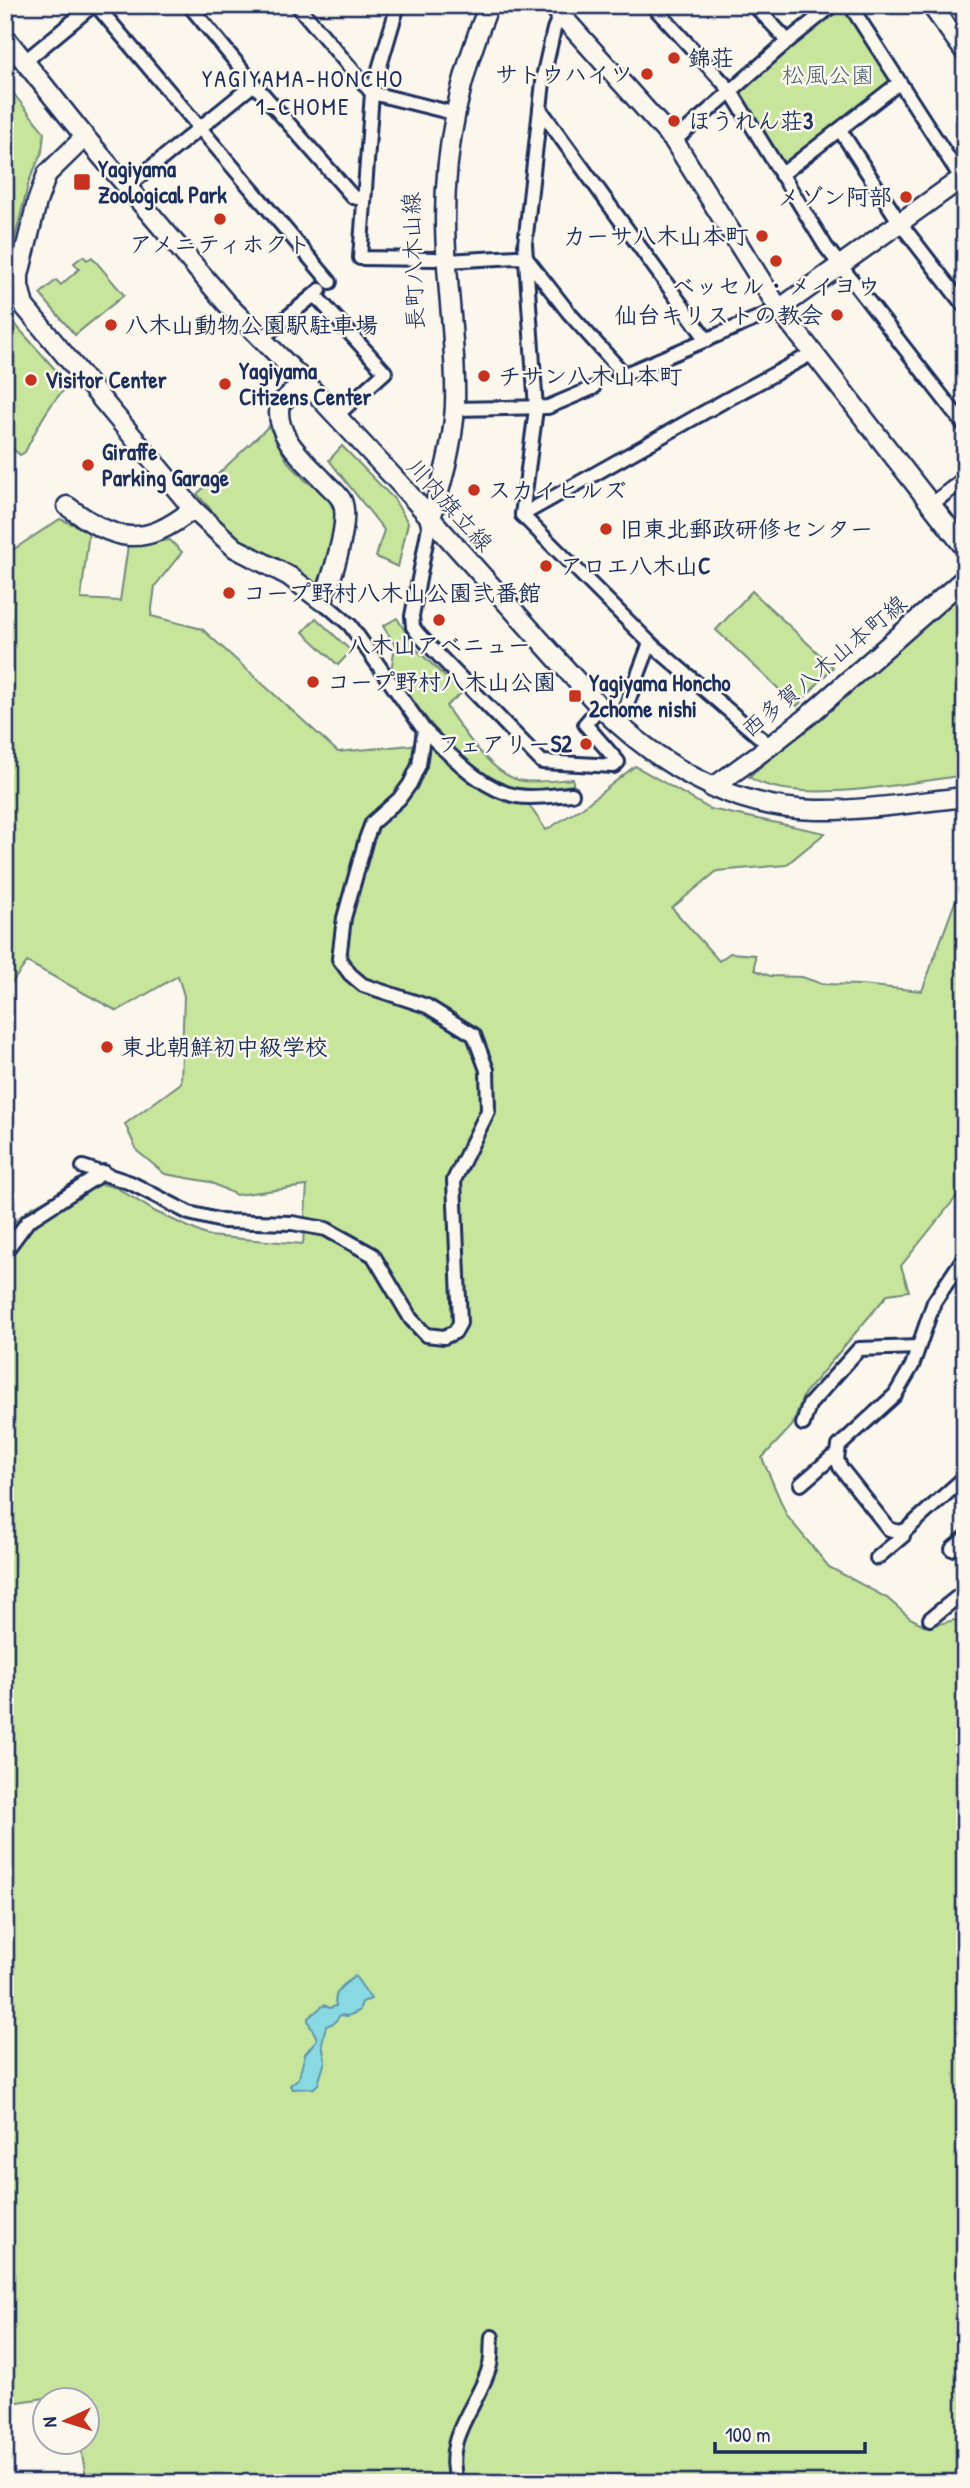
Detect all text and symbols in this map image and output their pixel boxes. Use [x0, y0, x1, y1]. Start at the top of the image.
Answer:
place label: 錦荘 [688, 42, 734, 73]
marker: 錦荘 [666, 50, 682, 66]
place label: サトウハイツ [495, 58, 633, 89]
park label: 松風公園 [782, 59, 874, 90]
district label: YAGIYAMA-HONCHO 1-CHOME [202, 62, 404, 122]
marker: サトウハイツ [639, 66, 655, 82]
place label: ほうれん荘3 [688, 105, 813, 136]
marker: ほうれん荘3 [666, 113, 682, 129]
place label: Yagiyama Zoological Park [98, 153, 227, 211]
marker: Yagiyama Zoological Park [72, 172, 92, 192]
place label: メゾン阿部 [777, 181, 892, 212]
marker: メゾン阿部 [898, 189, 914, 205]
street label: 長町八木山線 [395, 192, 430, 331]
marker: アメニティホクト [212, 211, 228, 227]
place label: カーサ八木山本町 [563, 220, 748, 251]
place label: アメニティホクト [129, 228, 311, 259]
marker: カーサ八木山本町 [754, 228, 770, 244]
marker: ベッセル・メイヨウ [768, 253, 784, 269]
place label: ベッセル・メイヨウ [672, 270, 880, 301]
place label: 仙台キリストの教会 [614, 299, 823, 330]
marker: 仙台キリストの教会 [829, 307, 845, 323]
place label: 八木山動物公園駅駐車場 [125, 309, 378, 340]
marker: 八木山動物公園駅駐車場 [103, 317, 119, 333]
place label: Yagiyama Citizens Center [239, 355, 372, 412]
place label: チサン八木山本町 [498, 360, 682, 391]
place label: Visitor Center [45, 364, 167, 395]
marker: チサン八木山本町 [476, 368, 492, 384]
marker: Visitor Center [23, 372, 39, 388]
marker: Yagiyama Citizens Center [217, 376, 233, 392]
place label: Giraffe Parking Garage [102, 436, 230, 494]
street label: 川内旗立線 [400, 452, 500, 558]
marker: Giraffe Parking Garage [80, 457, 96, 473]
place label: スカイヒルズ [488, 474, 626, 505]
marker: スカイヒルズ [466, 482, 482, 498]
place label: 旧東北郵政研修センター [620, 513, 873, 544]
marker: 旧東北郵政研修センター [598, 521, 614, 537]
place label: アロエ八木山C [560, 550, 711, 581]
marker: アロエ八木山C [538, 558, 554, 574]
place label: コープ野村八木山公園弐番館 [243, 577, 541, 608]
marker: コープ野村八木山公園弐番館 [221, 585, 237, 601]
street label: 西多賀八木山本町線 [734, 587, 913, 744]
marker: 八木山アベニュー [431, 612, 447, 628]
place label: 八木山アベニュー [347, 629, 531, 660]
place label: コープ野村八木山公園 [327, 666, 556, 697]
place label: Yagiyama Honcho 2chome nishi [589, 667, 731, 724]
marker: コープ野村八木山公園 [305, 674, 321, 690]
marker: Yagiyama Honcho 2chome nishi [567, 688, 583, 704]
place label: フェアリーS2 [438, 728, 572, 759]
marker: フェアリーS2 [578, 736, 594, 752]
place label: 東北朝鮮初中級学校 [121, 1031, 328, 1062]
marker: 東北朝鮮初中級学校 [99, 1039, 115, 1055]
north arrow [32, 2386, 102, 2456]
scale bar [715, 2411, 865, 2455]
text: N [36, 2416, 62, 2428]
text: 100 m [725, 2420, 771, 2449]

